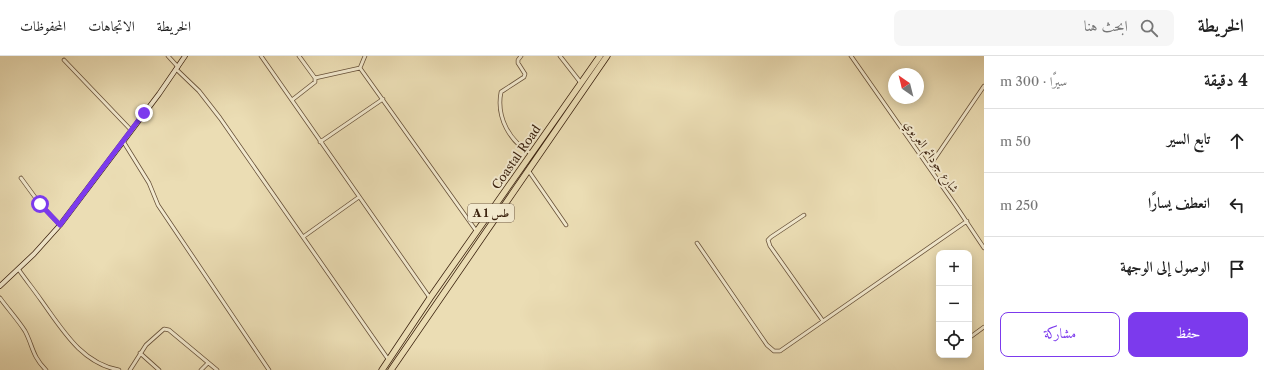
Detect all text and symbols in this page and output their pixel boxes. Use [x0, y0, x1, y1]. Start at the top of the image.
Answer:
search box [894, 10, 1174, 46]
text: الخريطة [1198, 14, 1244, 37]
text: ابحث هنا [1084, 16, 1128, 35]
text: المحفوظات [20, 17, 66, 35]
text: الاتجاهات [88, 17, 135, 35]
text: الخريطة [157, 17, 191, 35]
icon: search [1138, 17, 1160, 39]
north arrow [888, 68, 924, 104]
text: 4 دقيقة [1204, 70, 1248, 90]
text: سيرًا · 300 m [1000, 73, 1067, 89]
route end [135, 104, 153, 122]
street label: شارع جودائم العريوي [898, 117, 963, 197]
street label: Coastal Road [488, 121, 544, 192]
text: تابع السير [1167, 129, 1210, 148]
icon: ahead [1226, 130, 1248, 152]
text: 50 m [1000, 133, 1031, 149]
text: انعطف يسارًا [1148, 193, 1210, 212]
icon: left [1226, 194, 1248, 216]
route start [31, 195, 49, 213]
text: 250 m [1000, 197, 1038, 213]
road number: A 1 طس [468, 204, 514, 222]
map controls [936, 250, 972, 358]
button: + [936, 250, 972, 286]
text: الوصول إلى الوجهة [1120, 257, 1210, 276]
icon: arrive [1226, 258, 1248, 280]
button: − [936, 286, 972, 322]
button: مشاركة [1000, 312, 1120, 357]
button: حفظ [1128, 312, 1248, 357]
button: locate [936, 322, 972, 358]

